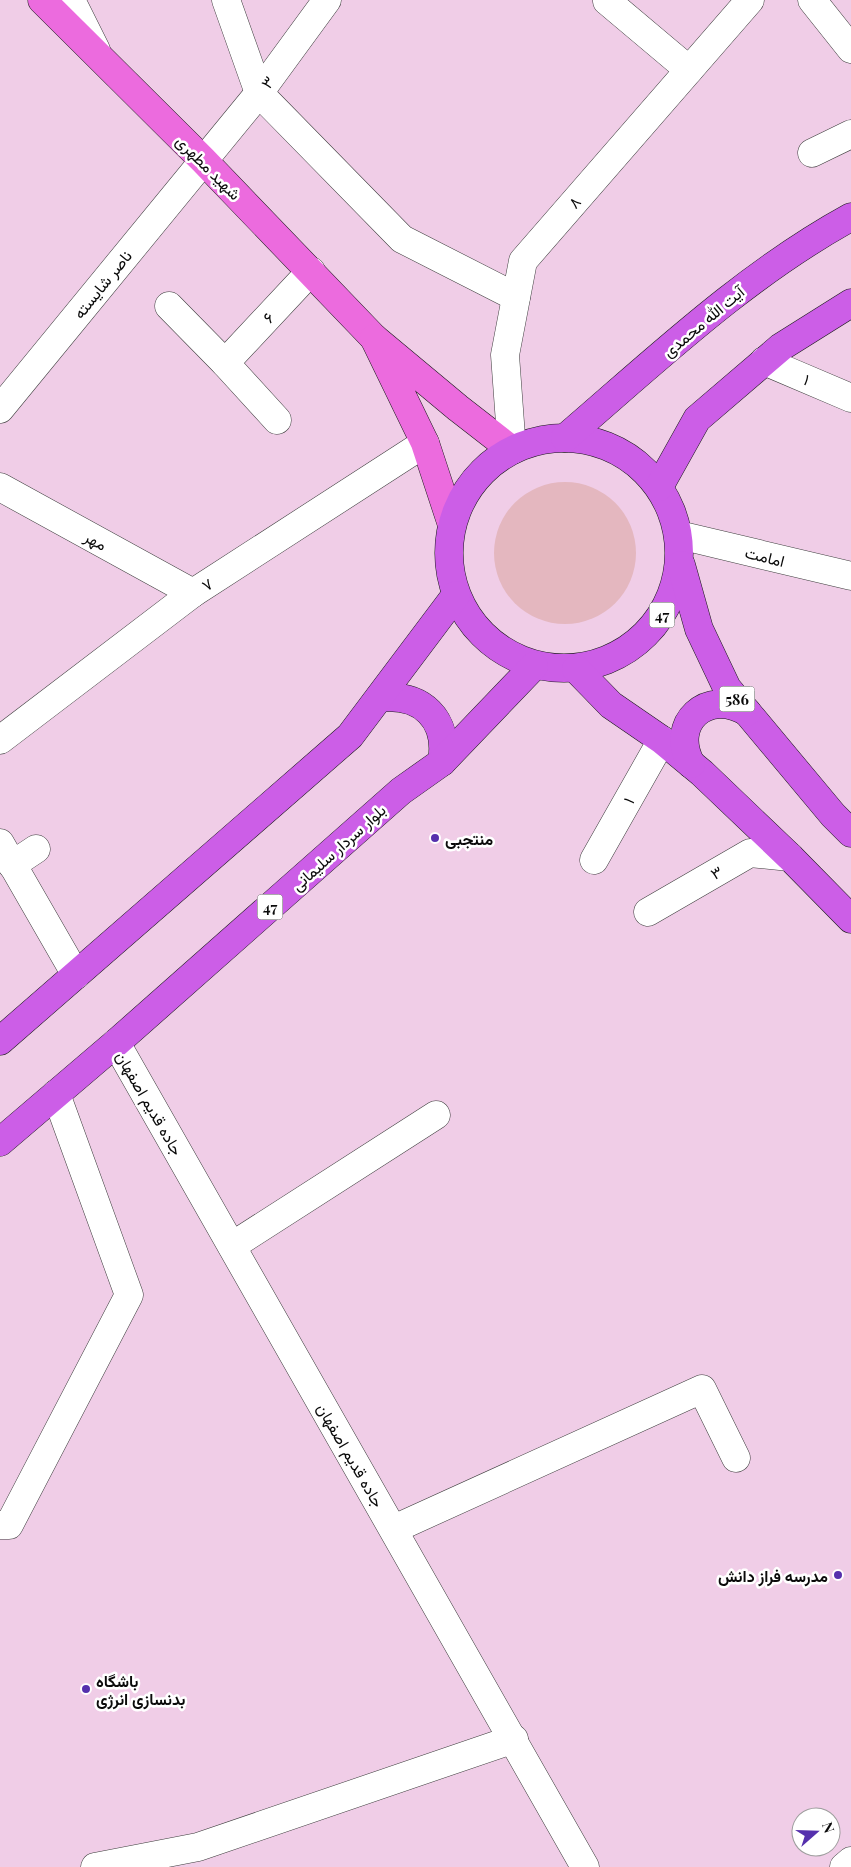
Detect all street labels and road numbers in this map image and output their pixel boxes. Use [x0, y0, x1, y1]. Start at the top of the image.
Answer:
street label: ۳ [255, 72, 279, 92]
street label: شهید مطهری [171, 130, 246, 205]
street label: ۸ [563, 192, 585, 212]
street label: ناصر شایسته [68, 246, 137, 323]
street label: آیت الله محمدی [658, 280, 750, 362]
street label: ۶ [258, 307, 278, 327]
street label: ۱ [801, 368, 813, 390]
street label: مهر [80, 525, 111, 556]
street label: امامت [743, 541, 787, 571]
street label: ۷ [197, 573, 217, 595]
road number: 47 [650, 602, 674, 628]
road number: 586 [720, 686, 754, 712]
street label: ۱ [618, 793, 638, 807]
street label: بلوار سردار سلیمانی [286, 799, 390, 896]
street label: ۳ [706, 860, 726, 884]
road number: 47 [258, 894, 282, 920]
street label: جاده قدیم اصفهان [111, 1047, 188, 1160]
street label: جاده قدیم اصفهان [312, 1399, 389, 1512]

